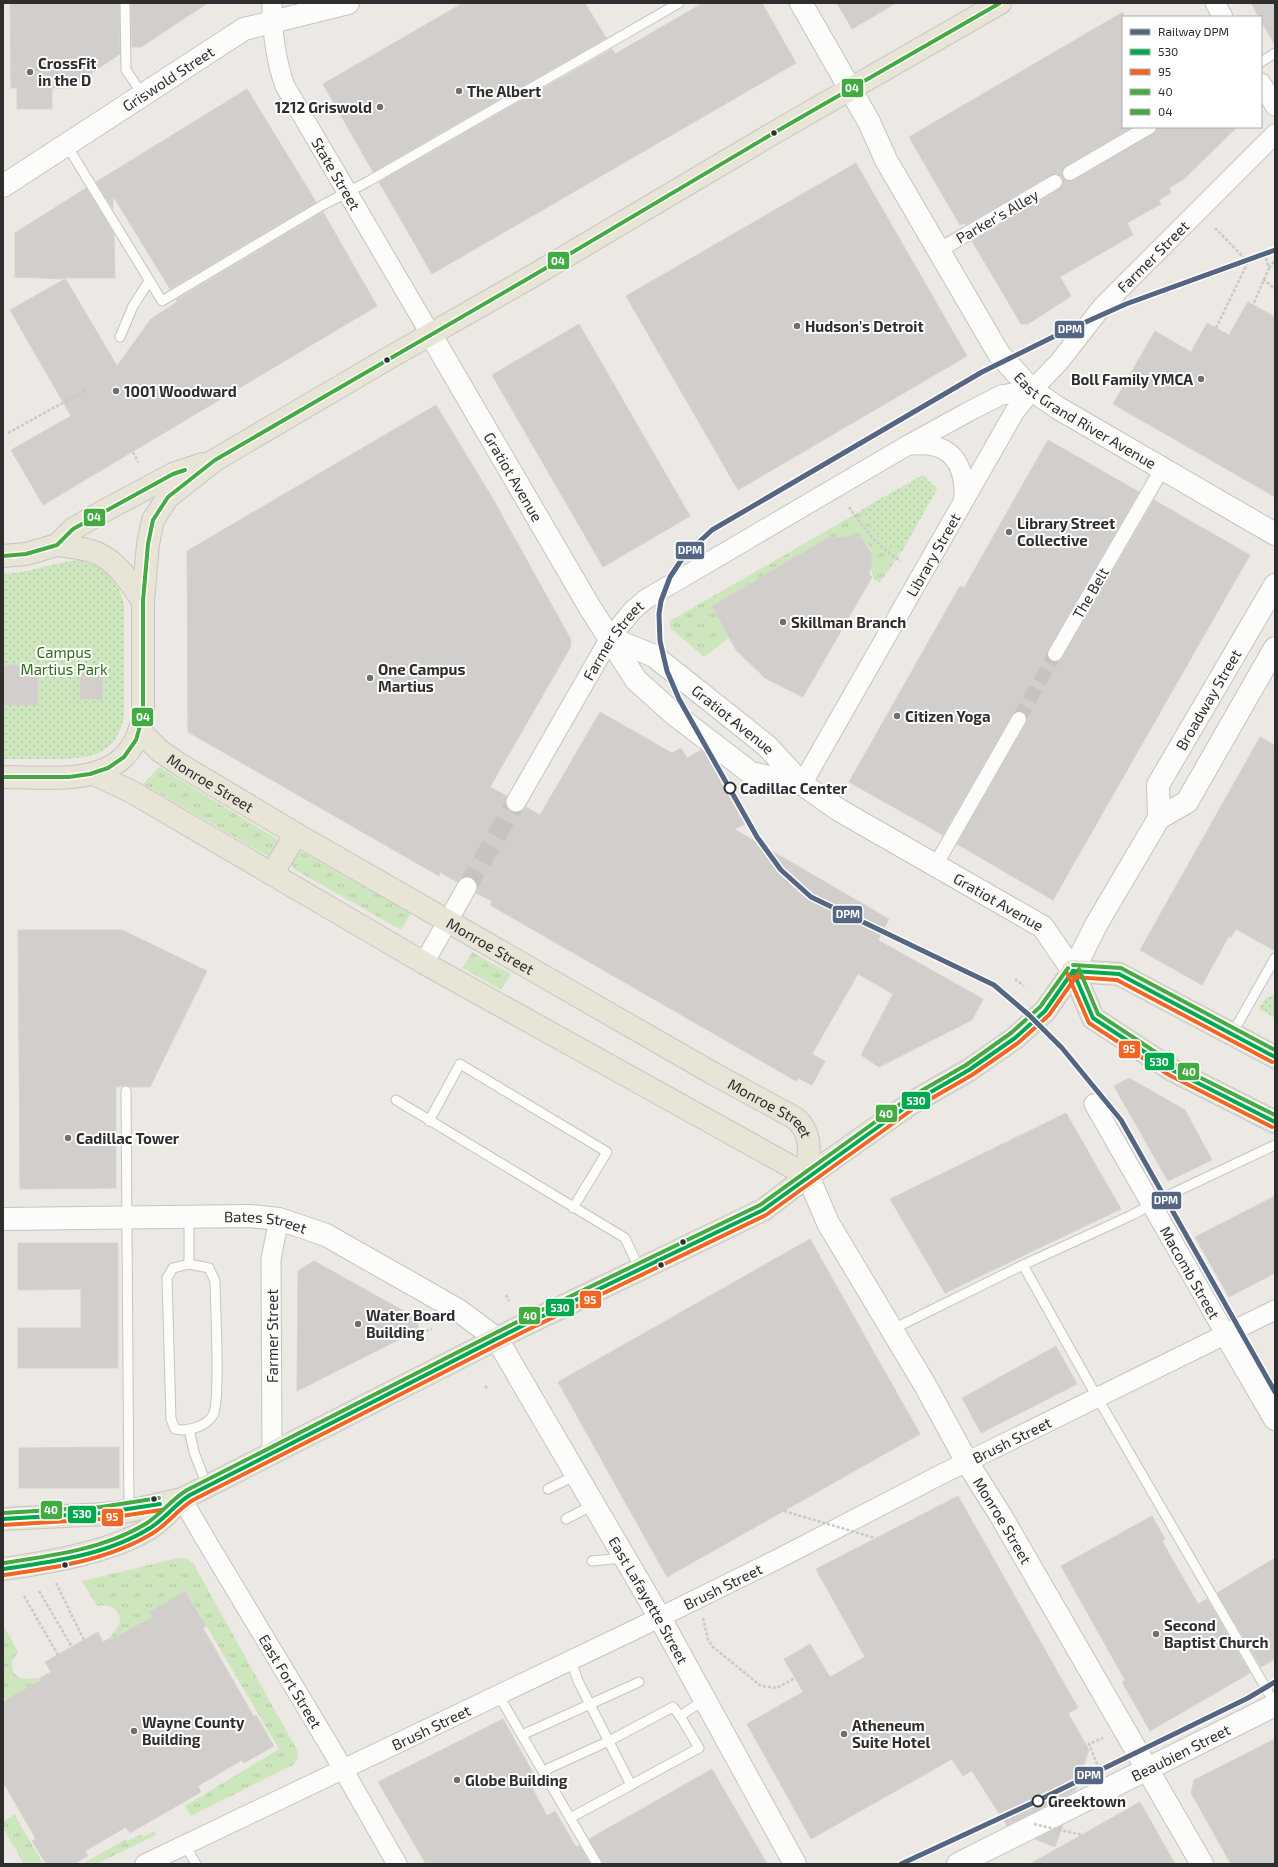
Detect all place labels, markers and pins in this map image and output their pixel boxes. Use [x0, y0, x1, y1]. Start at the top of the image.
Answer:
place label: CrossFit in the D [38, 54, 97, 89]
marker: CrossFit in the D [25, 67, 35, 77]
place label: The Albert [467, 82, 541, 100]
marker: The Albert [454, 86, 464, 96]
place label: 1212 Griswold [275, 98, 372, 116]
marker: 1212 Griswold [375, 102, 385, 112]
unlabelled marker [769, 128, 779, 138]
place label: Hudson's Detroit [805, 317, 924, 335]
marker: Hudson's Detroit [792, 321, 802, 331]
unlabelled marker [382, 355, 392, 365]
place label: Boll Family YMCA [1071, 370, 1193, 389]
marker: Boll Family YMCA [1196, 374, 1206, 384]
place label: 1001 Woodward [124, 382, 237, 400]
marker: 1001 Woodward [111, 386, 121, 396]
place label: Library Street Collective [1017, 514, 1115, 549]
marker: Library Street Collective [1004, 527, 1014, 537]
place label: Skillman Branch [791, 613, 906, 631]
marker: Skillman Branch [778, 617, 788, 627]
place label: One Campus Martius [378, 660, 466, 695]
marker: One Campus Martius [365, 673, 375, 683]
place label: Citizen Yoga [905, 707, 991, 725]
marker: Citizen Yoga [892, 711, 902, 721]
place label: Cadillac Center [740, 779, 848, 797]
marker: Cadillac Center [723, 781, 737, 795]
place label: Cadillac Tower [76, 1129, 180, 1147]
marker: Cadillac Tower [63, 1133, 73, 1143]
unlabelled marker [678, 1237, 688, 1247]
unlabelled marker [656, 1260, 666, 1270]
place label: Water Board Building [366, 1306, 455, 1341]
marker: Water Board Building [353, 1319, 363, 1329]
unlabelled marker [149, 1494, 159, 1504]
unlabelled marker [60, 1560, 70, 1570]
place label: Second Baptist Church [1164, 1616, 1268, 1651]
marker: Second Baptist Church [1151, 1629, 1161, 1639]
place label: Wayne County Building [142, 1713, 245, 1748]
place label: Atheneum Suite Hotel [852, 1716, 930, 1751]
marker: Wayne County Building [129, 1726, 139, 1736]
marker: Atheneum Suite Hotel [839, 1729, 849, 1739]
place label: Globe Building [465, 1771, 568, 1789]
marker: Globe Building [452, 1775, 462, 1785]
place label: Greektown [1048, 1792, 1126, 1810]
marker: Greektown [1031, 1794, 1045, 1808]

